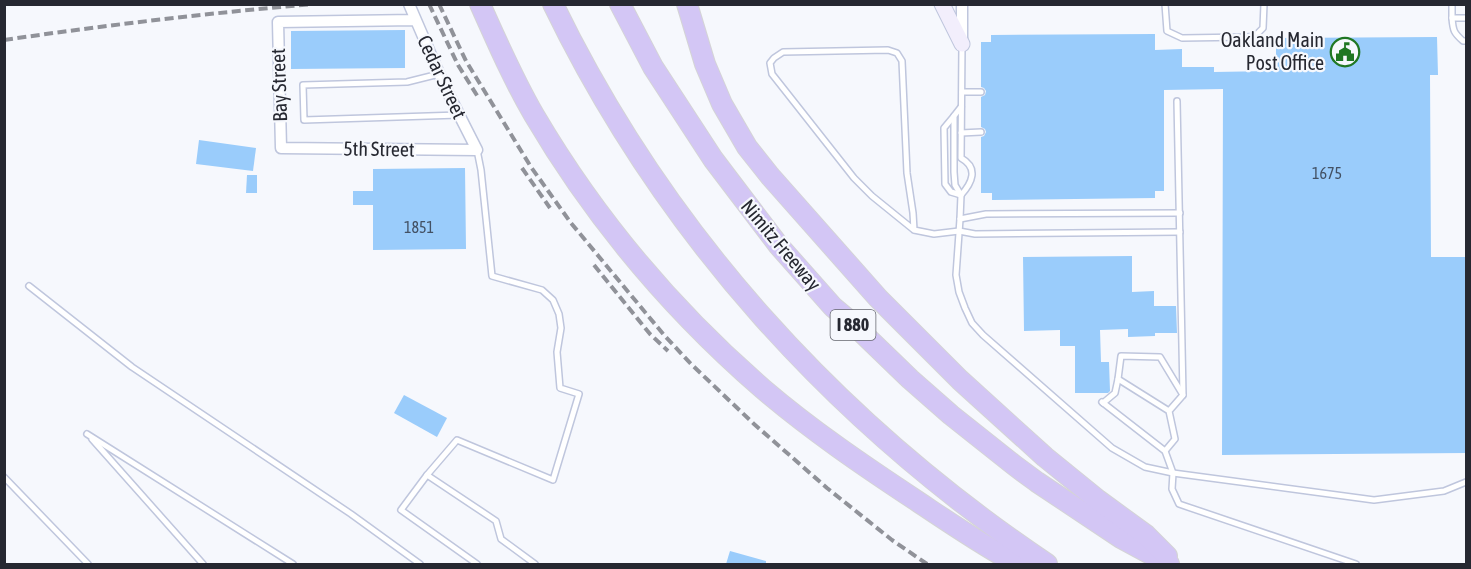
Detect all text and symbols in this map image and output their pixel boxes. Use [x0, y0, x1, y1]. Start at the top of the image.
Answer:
place label: Oakland Main Post Office [1221, 28, 1324, 74]
street label: Cedar Street [413, 31, 472, 122]
public building icon: Oakland Main Post Office [1329, 36, 1361, 68]
street label: Bay Street [266, 48, 291, 122]
street label: 5th Street [343, 136, 415, 161]
house number: 1675 [1312, 164, 1342, 182]
street label: Nimitz Freeway [737, 194, 826, 295]
house number: 1851 [404, 218, 434, 236]
road number: I 880 [830, 310, 876, 340]

